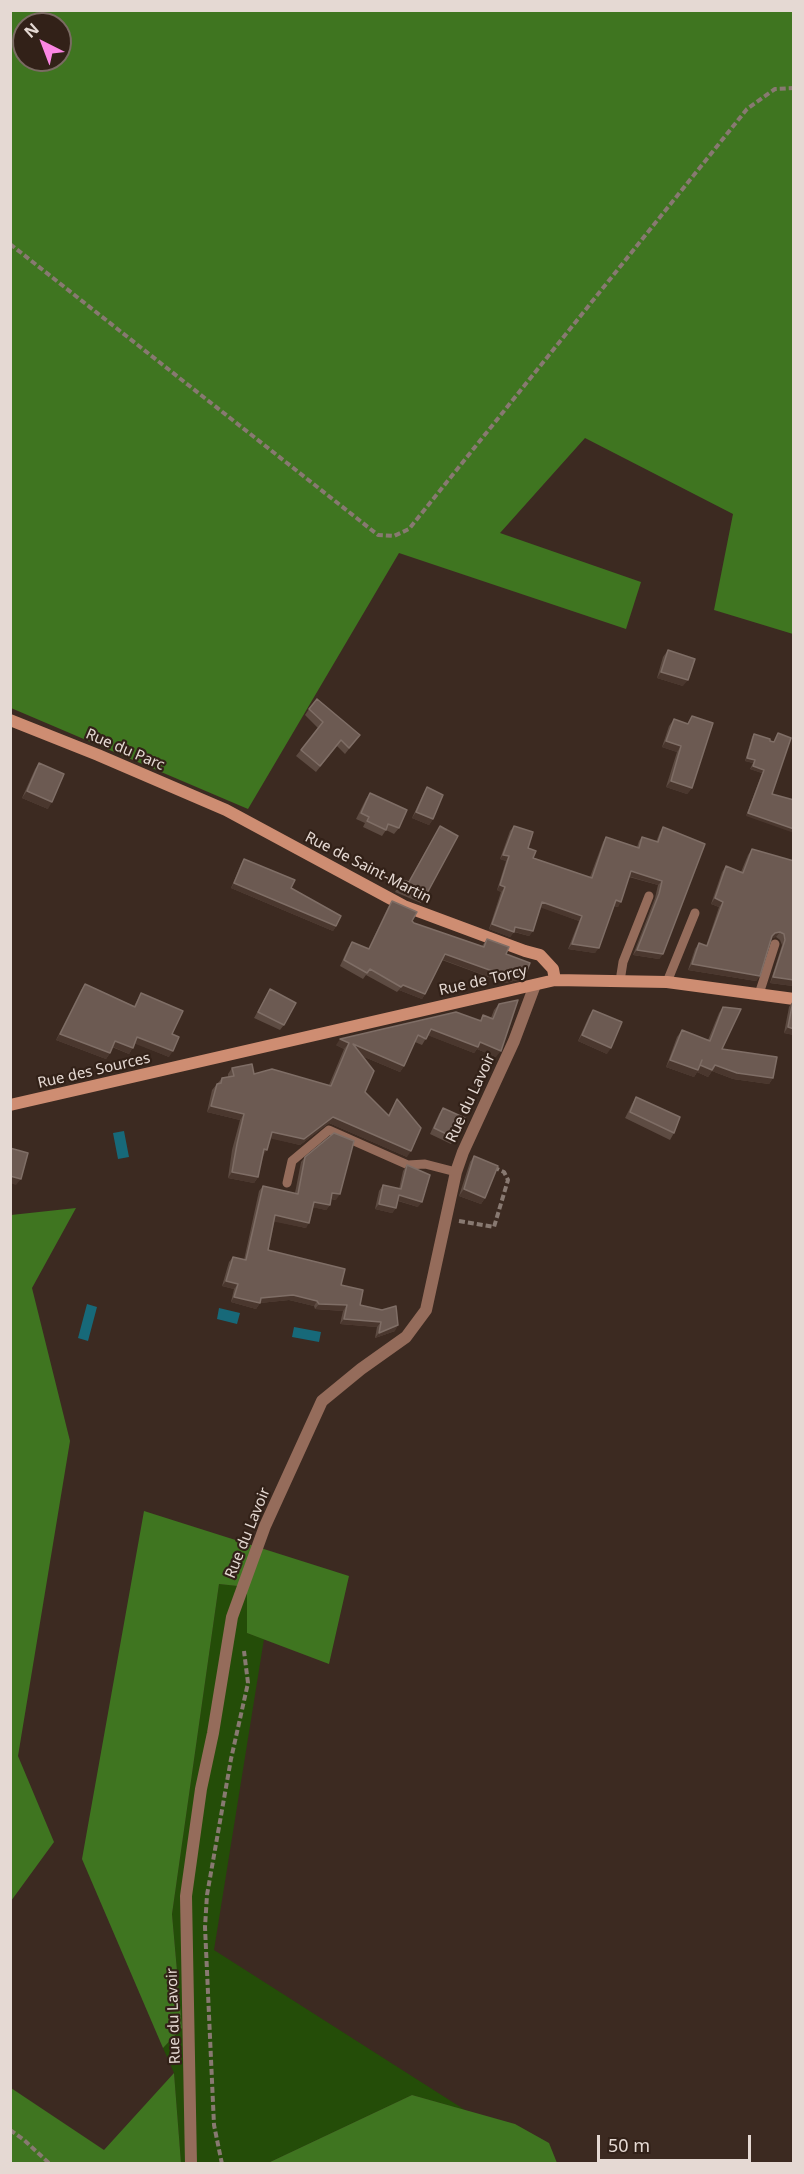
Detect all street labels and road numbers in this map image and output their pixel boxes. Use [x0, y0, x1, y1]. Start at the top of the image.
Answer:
street label: Rue du Parc [83, 725, 167, 775]
street label: Rue de Saint-Martin [302, 828, 434, 908]
street label: Rue de Torcy [437, 962, 529, 1000]
street label: Rue des Sources [36, 1049, 152, 1093]
street label: Rue du Lavoir [442, 1051, 500, 1145]
street label: Rue du Lavoir [222, 1485, 274, 1581]
street label: Rue du Lavoir [163, 1968, 185, 2064]

